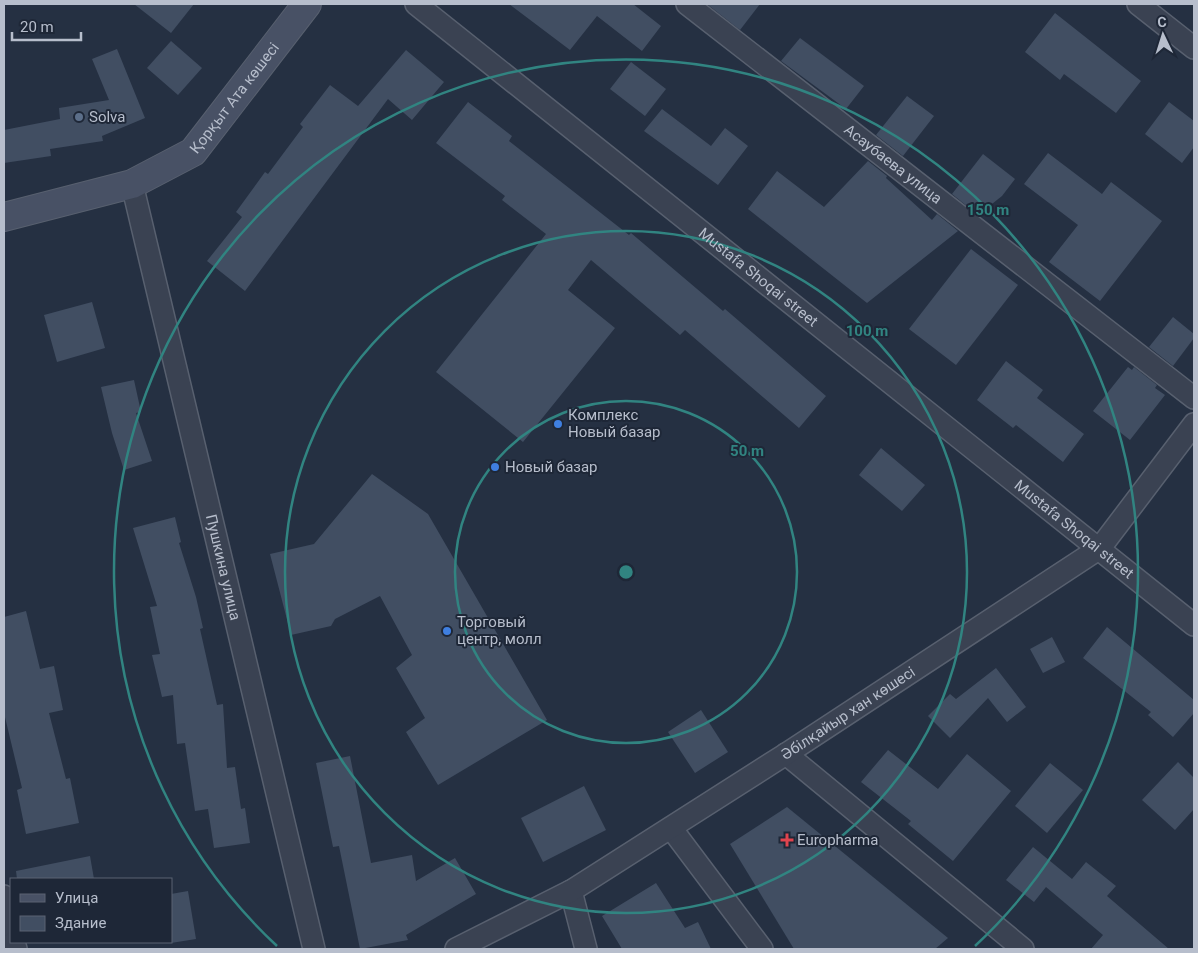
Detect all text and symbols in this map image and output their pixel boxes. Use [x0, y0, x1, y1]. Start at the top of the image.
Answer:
scale bar [12, 10, 81, 42]
north arrow [1138, 10, 1188, 60]
text: С [1157, 14, 1167, 30]
text: 20 m [20, 18, 54, 36]
street label: Қорқыт Ата көшесі [186, 39, 283, 157]
place label: Solva [89, 108, 125, 126]
marker: Solva [73, 111, 85, 123]
street label: Асаубаева улица [841, 121, 946, 208]
text: 150 m [967, 201, 1009, 219]
street label: Mustafa Shoqai street [695, 224, 822, 330]
text: 100 m [846, 322, 888, 340]
place label: Комплекс Новый базар [568, 406, 661, 441]
marker: Комплекс Новый базар [552, 418, 564, 430]
text: 50 m [730, 442, 764, 460]
place label: Новый базар [505, 458, 598, 476]
marker: Новый базар [489, 461, 501, 473]
street label: Mustafa Shoqai street [1011, 476, 1137, 582]
street label: Пушкина улица [202, 512, 245, 622]
centre of rings [617, 563, 635, 581]
place label: Торговый центр, молл [457, 613, 542, 648]
marker: Торговый центр, молл [441, 625, 453, 637]
street label: Әбілқайыр хан көшесі [778, 663, 919, 764]
place label: Europharma [797, 831, 878, 849]
marker: Europharma [781, 834, 793, 846]
legend [10, 878, 172, 943]
text: Улица [55, 889, 98, 907]
text: Здание [55, 914, 106, 932]

